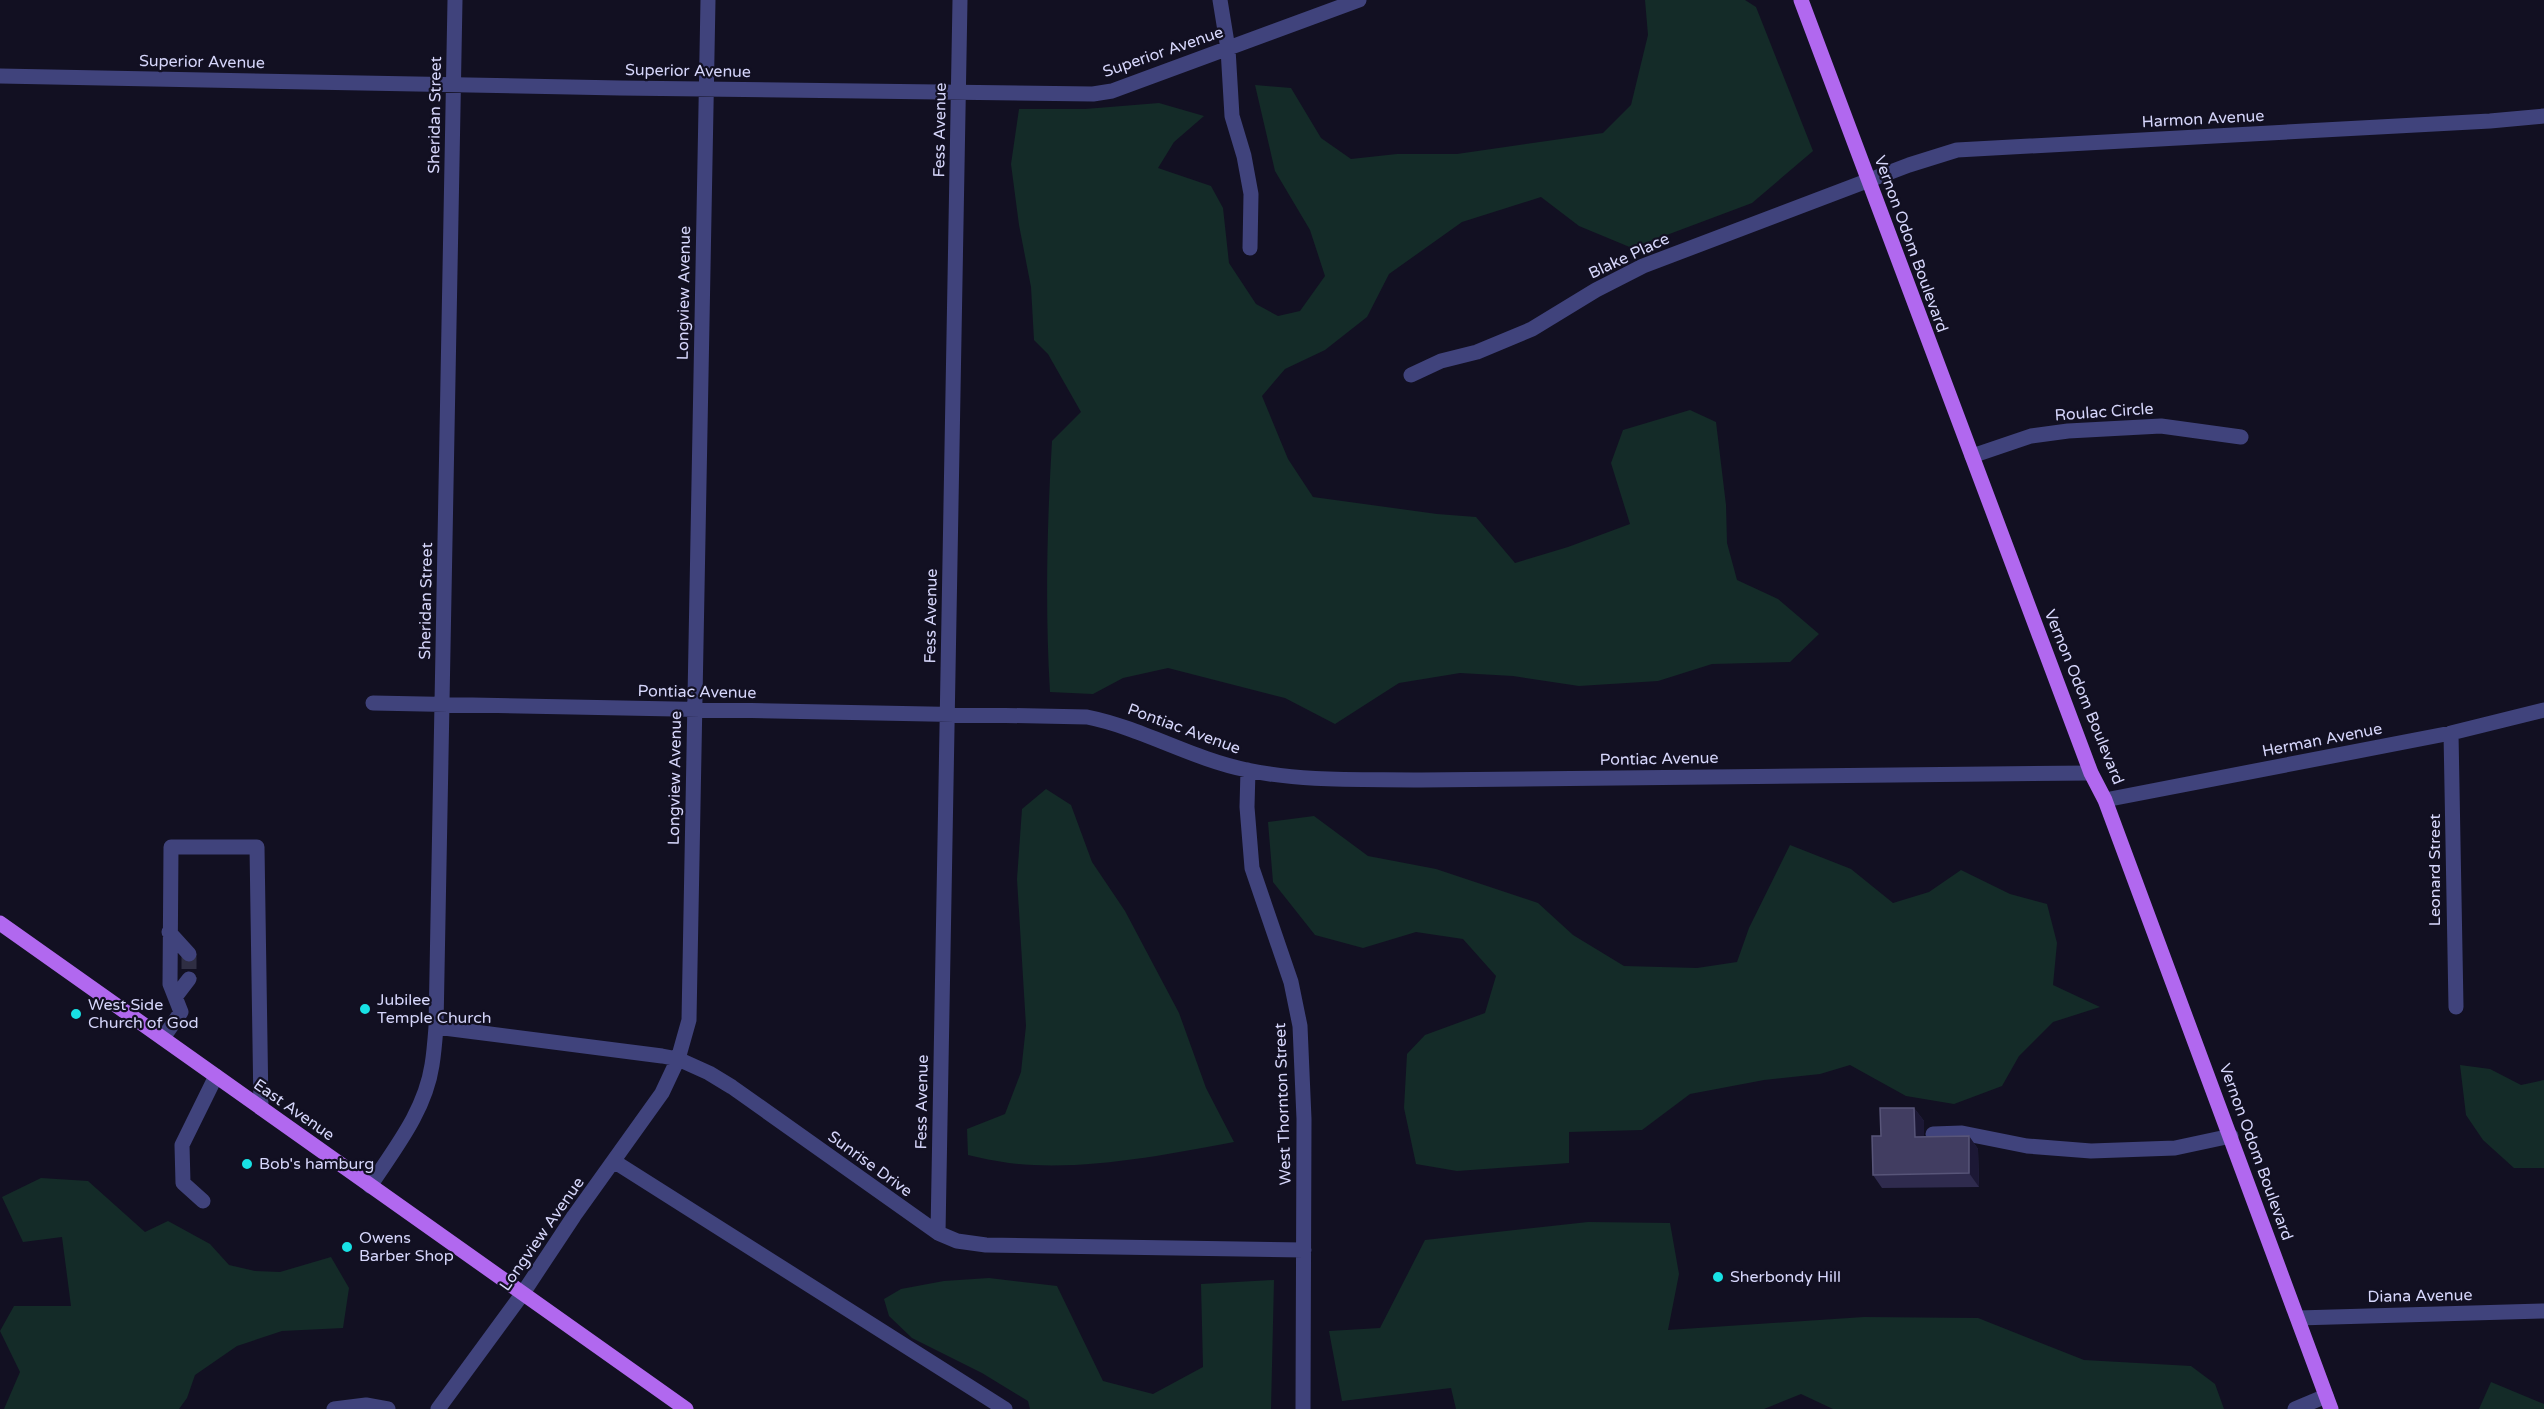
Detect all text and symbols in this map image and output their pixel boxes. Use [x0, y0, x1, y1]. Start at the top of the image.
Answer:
street label: Superior Avenue [1100, 22, 1226, 82]
street label: Superior Avenue [139, 51, 265, 73]
street label: Sheridan Street [424, 56, 446, 174]
street label: Superior Avenue [625, 60, 751, 82]
street label: Fess Avenue [929, 82, 951, 178]
street label: Harmon Avenue [2141, 106, 2265, 132]
street label: Vernon Odom Boulevard [1870, 153, 1952, 335]
street label: Longview Avenue [673, 226, 695, 360]
street label: Blake Place [1585, 229, 1673, 283]
street label: Roulac Circle [2054, 399, 2154, 425]
street label: Sheridan Street [415, 542, 437, 660]
street label: Fess Avenue [920, 568, 942, 664]
street label: Vernon Odom Boulevard [2040, 607, 2128, 787]
street label: Pontiac Avenue [637, 681, 757, 703]
street label: Pontiac Avenue [1125, 699, 1243, 759]
street label: Longview Avenue [664, 711, 686, 845]
street label: Herman Avenue [2260, 719, 2384, 761]
street label: Pontiac Avenue [1599, 748, 1719, 770]
street label: Leonard Street [2425, 814, 2445, 926]
place label: Jubilee Temple Church [377, 990, 491, 1028]
place label: West Side Church of God [88, 995, 199, 1033]
marker: Jubilee Temple Church [358, 1002, 372, 1016]
marker: West Side Church of God [69, 1007, 83, 1021]
street label: West Thornton Street [1270, 1022, 1296, 1186]
street label: Fess Avenue [911, 1054, 933, 1150]
street label: Vernon Odom Boulevard [2215, 1061, 2297, 1243]
street label: East Avenue [250, 1075, 338, 1145]
street label: Sunrise Drive [824, 1127, 916, 1201]
place label: Bob's hamburg [259, 1154, 374, 1174]
marker: Bob's hamburg [240, 1157, 254, 1171]
street label: Longview Avenue [495, 1173, 589, 1295]
place label: Owens Barber Shop [359, 1228, 454, 1266]
marker: Owens Barber Shop [340, 1240, 354, 1254]
place label: Sherbondy Hill [1730, 1267, 1841, 1287]
marker: Sherbondy Hill [1711, 1270, 1725, 1284]
street label: Diana Avenue [2367, 1285, 2473, 1307]

